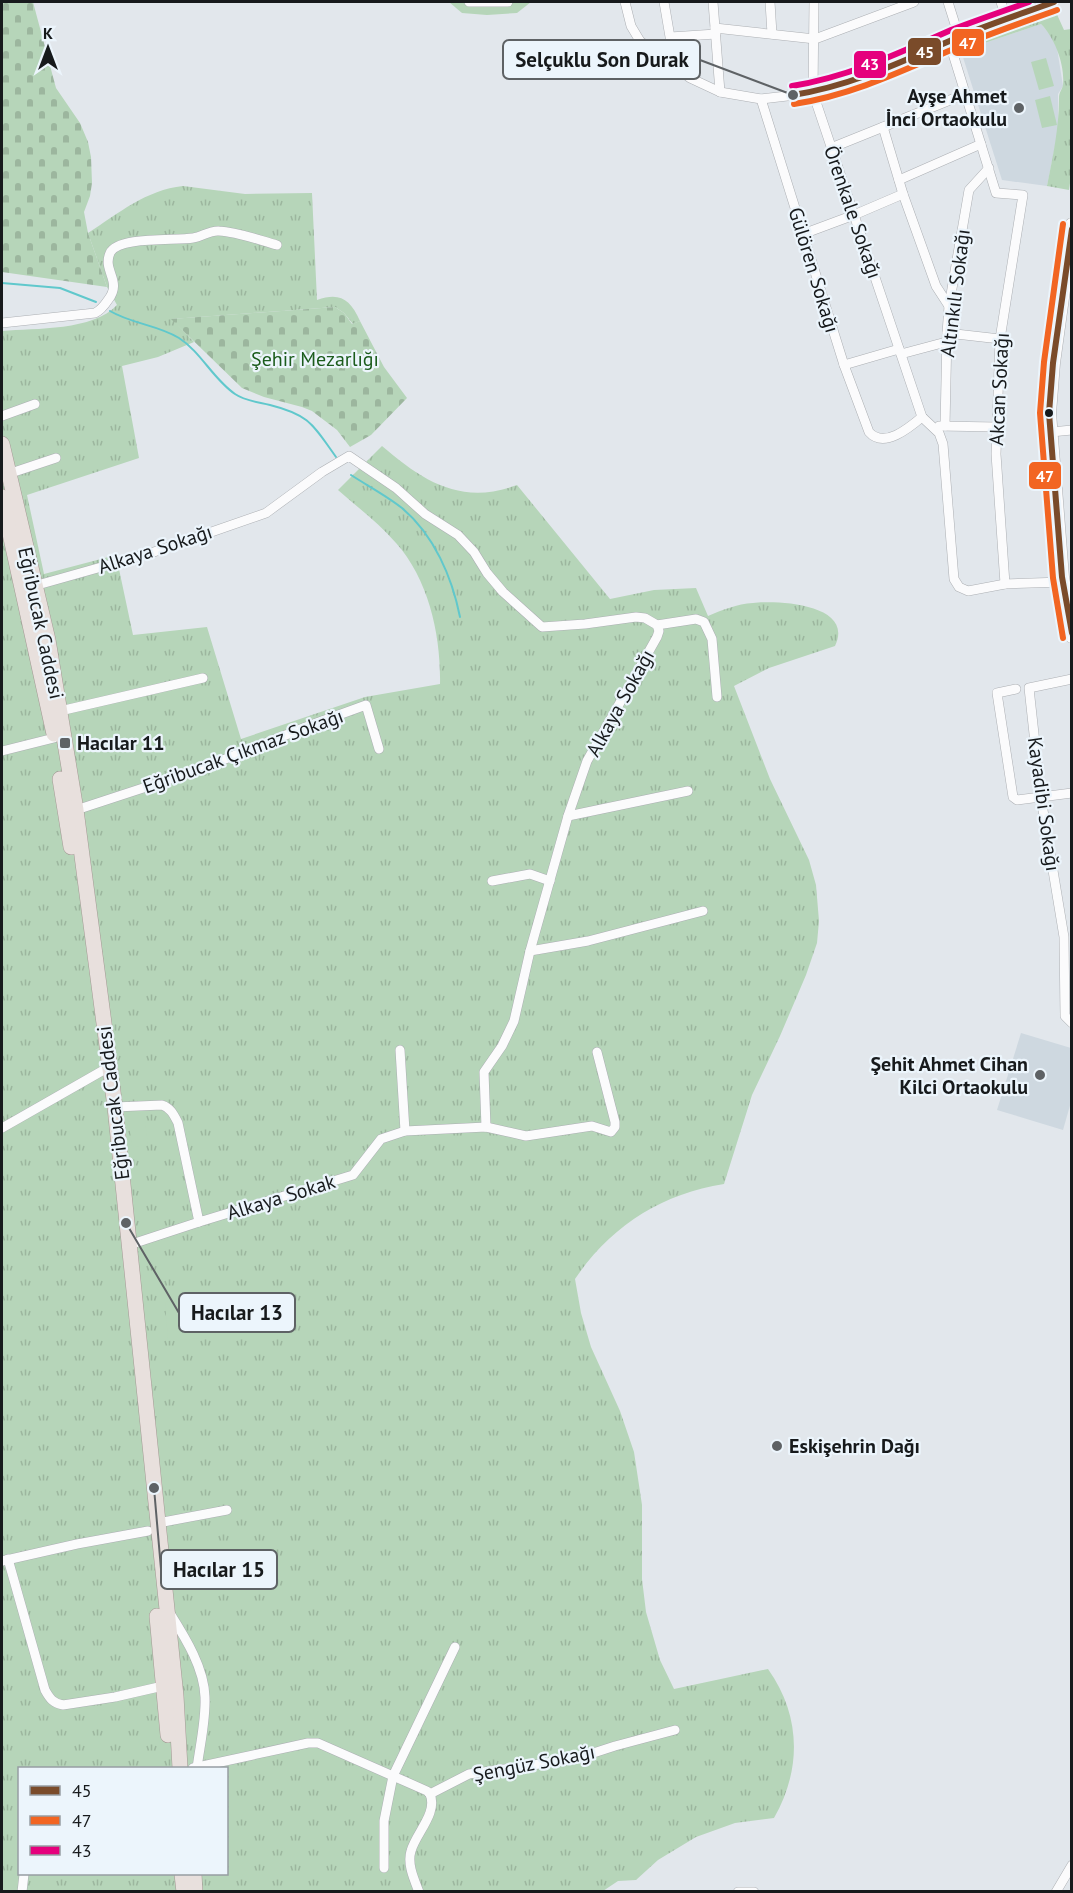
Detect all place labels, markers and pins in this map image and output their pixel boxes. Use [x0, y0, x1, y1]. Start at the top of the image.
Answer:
callout: Selçuklu Son Durak [503, 40, 700, 79]
place label: Ayşe Ahmet İnci Ortaokulu [886, 83, 1007, 132]
marker: Ayşe Ahmet İnci Ortaokulu [1012, 101, 1026, 115]
unlabelled marker [1043, 407, 1055, 419]
place label: Hacılar 11 [77, 730, 165, 756]
marker: Hacılar 11 [58, 736, 72, 750]
place label: Şehit Ahmet Cihan Kilci Ortaokulu [870, 1051, 1028, 1100]
marker: Şehit Ahmet Cihan Kilci Ortaokulu [1033, 1068, 1047, 1082]
callout: Hacılar 13 [179, 1293, 295, 1332]
place label: Eskişehrin Dağı [789, 1433, 920, 1459]
marker: Eskişehrin Dağı [770, 1439, 784, 1453]
callout: Hacılar 15 [161, 1550, 277, 1589]

